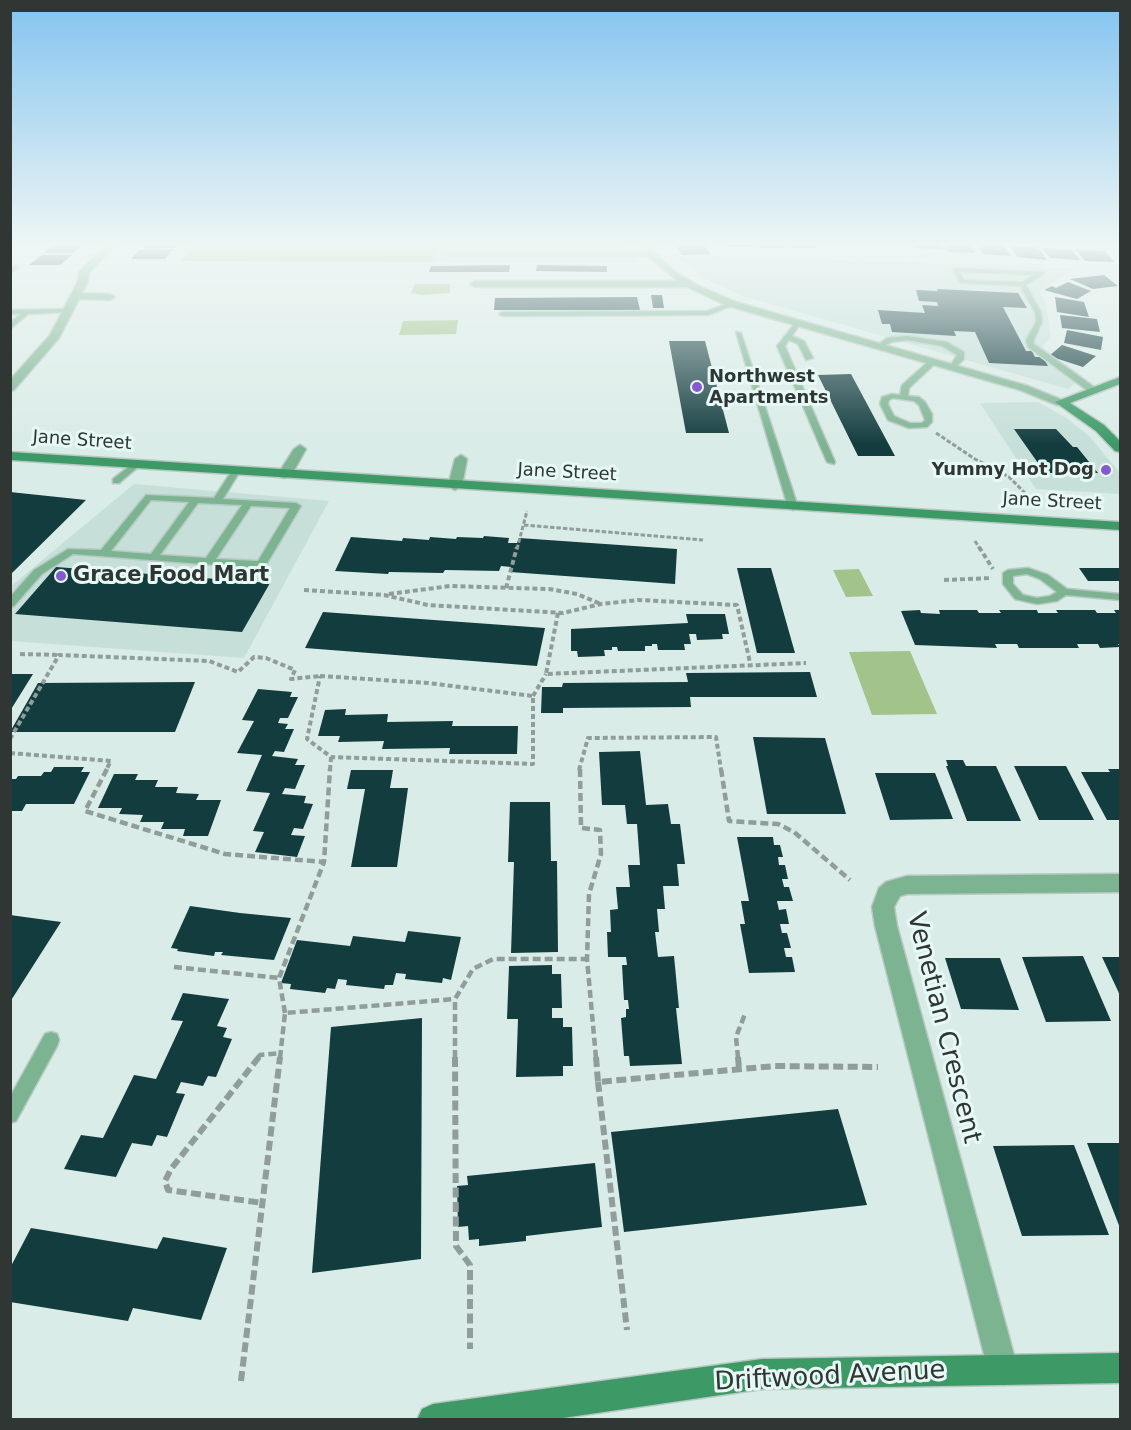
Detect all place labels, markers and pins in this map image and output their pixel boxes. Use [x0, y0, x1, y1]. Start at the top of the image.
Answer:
place label: Northwest Apartments [709, 366, 829, 409]
marker: Northwest Apartments [690, 380, 704, 394]
place label: Yummy Hot Dog [931, 459, 1094, 481]
marker: Yummy Hot Dog [1099, 463, 1113, 477]
place label: Grace Food Mart [73, 563, 269, 589]
marker: Grace Food Mart [54, 569, 68, 583]

